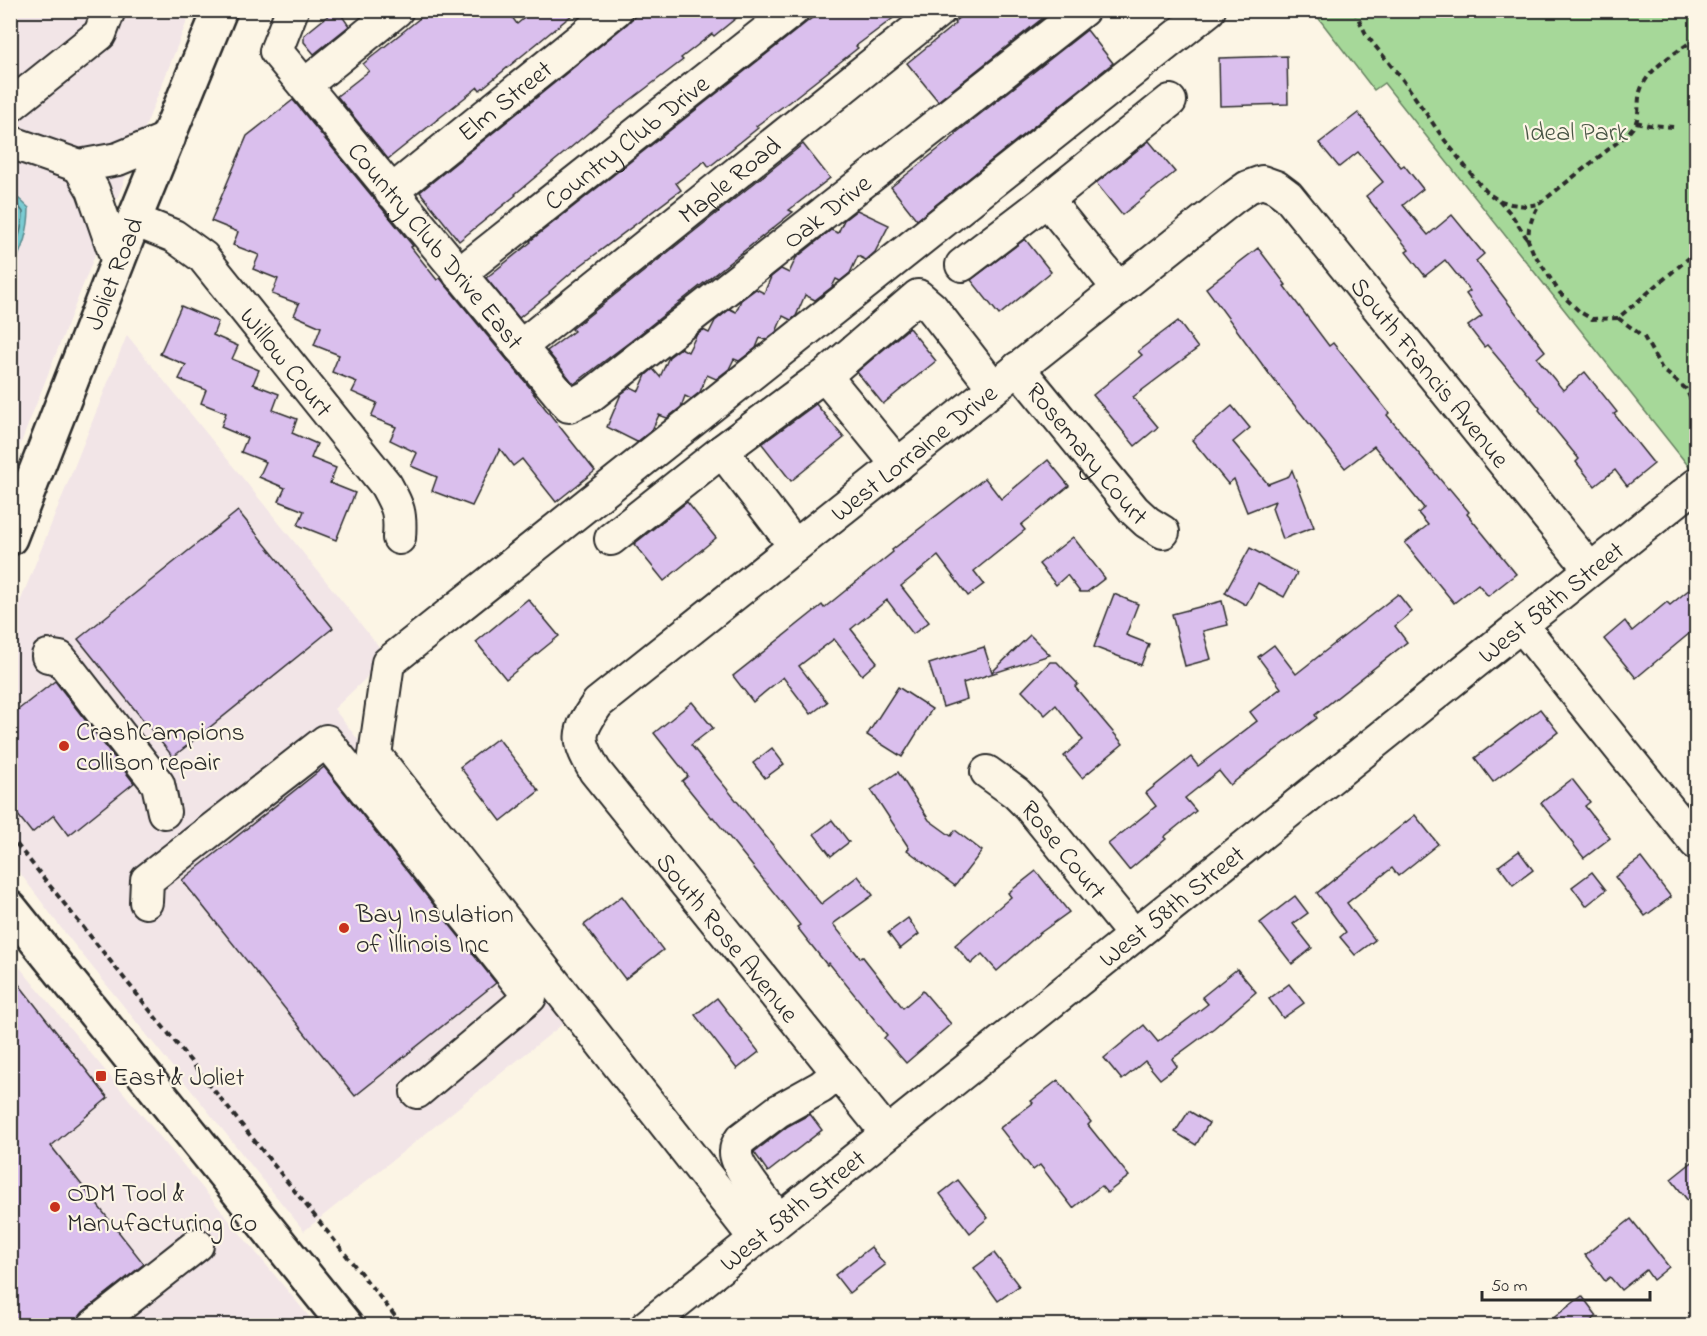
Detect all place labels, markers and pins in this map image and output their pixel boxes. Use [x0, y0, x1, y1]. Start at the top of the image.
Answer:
place label: CrashCampions collison repair [76, 715, 245, 783]
marker: CrashCampions collison repair [57, 739, 71, 753]
place label: Bay Insulation of Illinois Inc [355, 897, 514, 965]
marker: Bay Insulation of Illinois Inc [337, 921, 351, 935]
place label: East & Joliet [113, 1060, 245, 1098]
marker: East & Joliet [94, 1069, 108, 1083]
place label: ODM Tool & Manufacturing Co [67, 1176, 257, 1244]
marker: ODM Tool & Manufacturing Co [48, 1200, 62, 1214]

